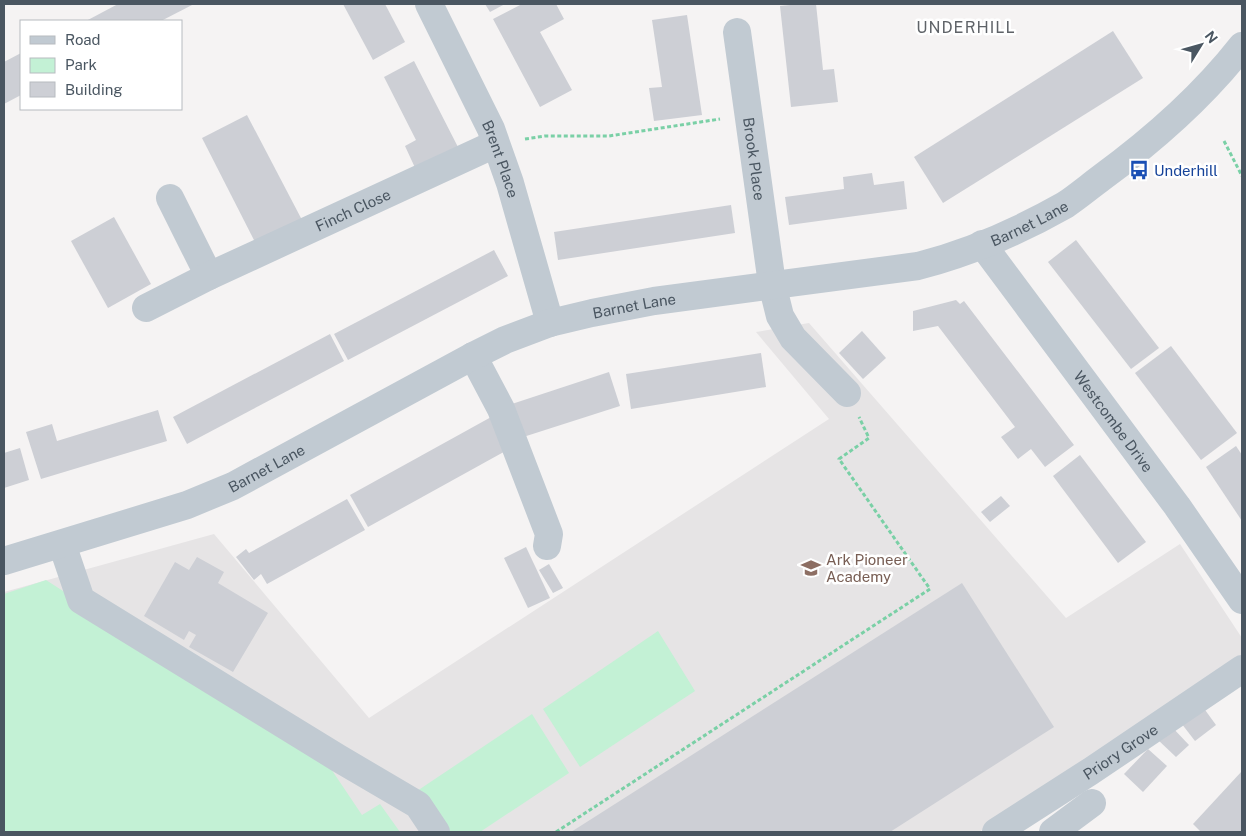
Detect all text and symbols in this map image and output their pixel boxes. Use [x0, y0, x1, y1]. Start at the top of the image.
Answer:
district label: UNDERHILL [916, 18, 1016, 37]
legend [20, 20, 182, 110]
north arrow [1176, 20, 1226, 70]
text: N [1202, 28, 1221, 46]
text: Road [65, 31, 101, 48]
text: Park [65, 56, 97, 73]
text: Building [65, 81, 123, 98]
street label: Brook Place [740, 116, 769, 201]
street label: Brent Place [479, 117, 522, 200]
bus stop icon: Underhill [1128, 159, 1150, 181]
place label: Underhill [1154, 162, 1218, 179]
street label: Finch Close [313, 185, 393, 234]
street label: Barnet Lane [988, 197, 1071, 249]
street label: Barnet Lane [591, 290, 677, 321]
street label: Westcombe Drive [1071, 367, 1157, 475]
street label: Barnet Lane [225, 440, 307, 496]
place label: Ark Pioneer Academy [826, 551, 908, 585]
school or university icon: Ark Pioneer Academy [800, 557, 822, 579]
street label: Priory Grove [1080, 720, 1161, 783]

